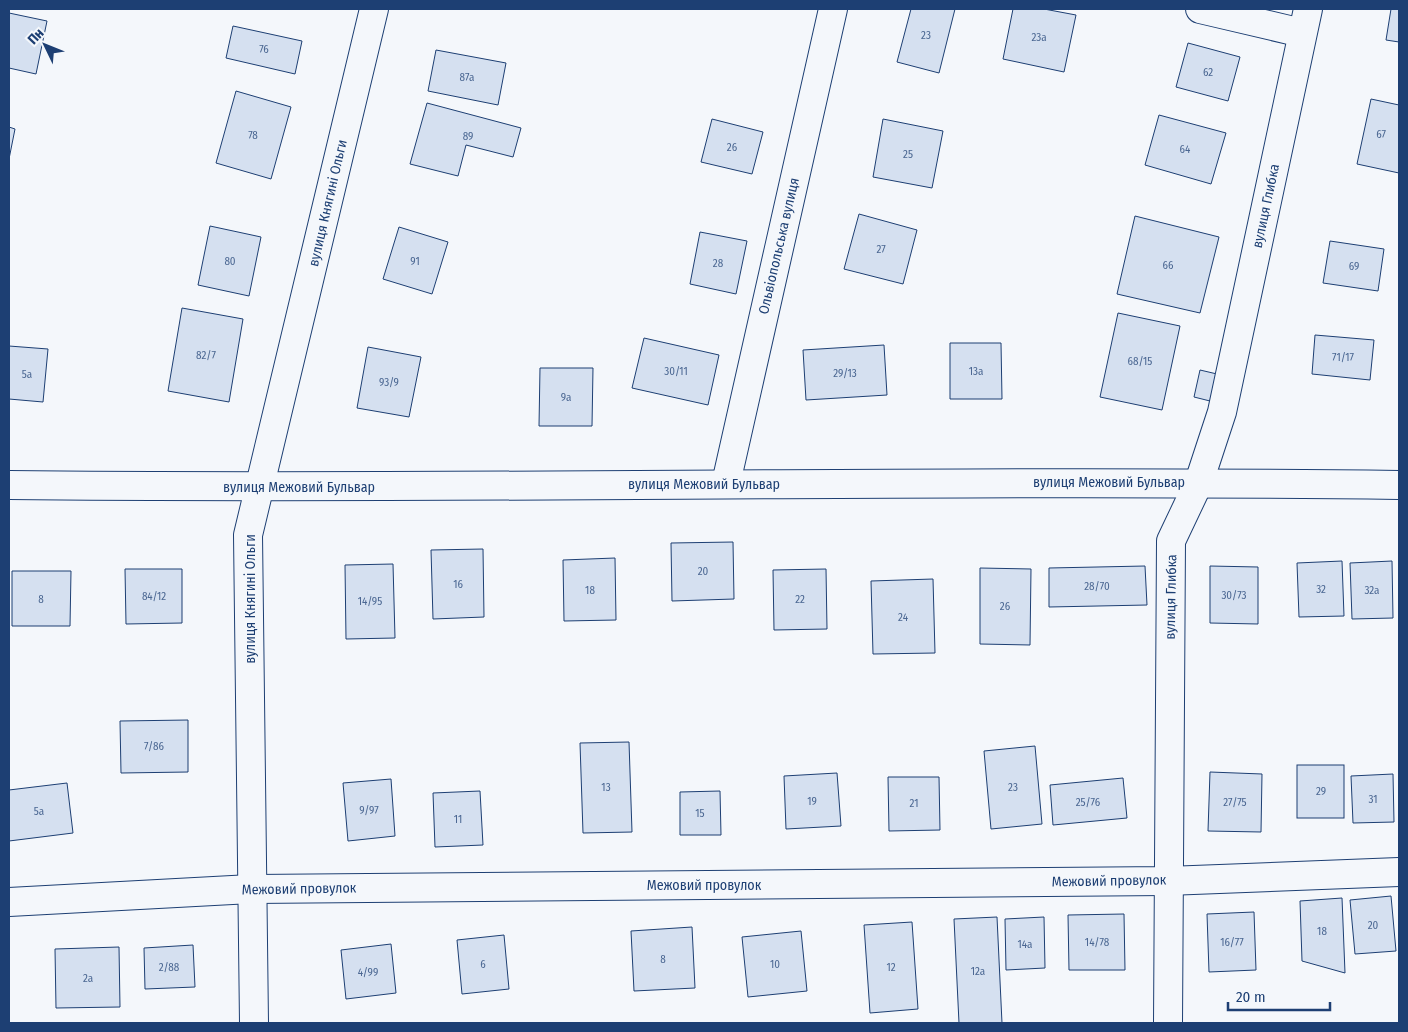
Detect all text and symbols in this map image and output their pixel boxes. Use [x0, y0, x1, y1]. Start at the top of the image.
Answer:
north arrow [20, 20, 70, 70]
text: Пн [24, 25, 47, 48]
house number: 23 [921, 29, 931, 42]
house number: 23а [1031, 31, 1047, 44]
house number: 76 [259, 43, 269, 56]
house number: 62 [1203, 66, 1213, 79]
house number: 87а [460, 71, 474, 84]
house number: 67 [1376, 128, 1386, 141]
house number: 78 [248, 129, 258, 142]
house number: 89 [463, 130, 473, 143]
street label: вулиця Княгині Ольги [305, 138, 351, 268]
house number: 26 [727, 141, 738, 154]
house number: 64 [1180, 143, 1191, 156]
house number: 25 [903, 148, 913, 161]
street label: вулиця Глибка [1249, 162, 1283, 250]
street label: Ольвіопольська вулиця [755, 176, 803, 316]
house number: 27 [876, 243, 886, 256]
house number: 80 [224, 255, 236, 268]
house number: 91 [410, 255, 420, 268]
house number: 28 [713, 257, 724, 270]
house number: 66 [1163, 259, 1174, 272]
house number: 69 [1349, 260, 1359, 273]
house number: 82/7 [196, 349, 216, 362]
house number: 71/17 [1332, 351, 1354, 364]
house number: 68/15 [1128, 355, 1152, 368]
house number: 30/11 [664, 365, 688, 378]
house number: 13а [969, 365, 983, 378]
house number: 29/13 [833, 367, 857, 380]
house number: 5а [22, 368, 32, 381]
house number: 93/9 [379, 376, 399, 389]
house number: 9а [561, 391, 571, 404]
street label: вулиця Межовий Бульвар [1033, 474, 1185, 491]
street label: вулиця Межовий Бульвар [628, 476, 780, 493]
street label: вулиця Межовий Бульвар [223, 479, 375, 496]
street label: вулиця Княгині Ольги [242, 534, 259, 664]
street label: вулиця Глибка [1162, 554, 1180, 640]
house number: 20 [698, 565, 709, 578]
house number: 16 [453, 578, 463, 591]
house number: 28/70 [1084, 580, 1110, 593]
house number: 32 [1316, 583, 1326, 596]
house number: 18 [585, 584, 595, 597]
house number: 32а [1364, 584, 1380, 597]
house number: 30/73 [1221, 589, 1247, 602]
house number: 84/12 [142, 590, 166, 603]
house number: 8 [38, 593, 44, 606]
house number: 22 [795, 593, 805, 606]
house number: 14/95 [358, 595, 382, 608]
house number: 26 [1000, 600, 1011, 613]
house number: 24 [898, 611, 909, 624]
house number: 7/86 [144, 740, 164, 753]
house number: 13 [601, 781, 611, 794]
house number: 23 [1008, 781, 1018, 794]
house number: 29 [1316, 785, 1326, 798]
house number: 31 [1369, 793, 1378, 806]
house number: 19 [807, 795, 817, 808]
house number: 25/76 [1076, 796, 1101, 809]
house number: 27/75 [1223, 796, 1247, 809]
house number: 21 [910, 797, 918, 810]
house number: 9/97 [359, 804, 379, 817]
house number: 5а [34, 805, 44, 818]
house number: 15 [695, 807, 705, 820]
house number: 11 [454, 813, 462, 826]
street label: Межовий провулок [1052, 871, 1167, 890]
street label: Межовий провулок [647, 877, 762, 894]
street label: Межовий провулок [242, 879, 357, 898]
house number: 20 [1368, 919, 1379, 932]
house number: 18 [1317, 925, 1327, 938]
house number: 14/78 [1085, 936, 1110, 949]
house number: 16/77 [1220, 936, 1244, 949]
house number: 14а [1017, 938, 1033, 951]
house number: 8 [660, 953, 666, 966]
house number: 6 [480, 958, 486, 971]
house number: 10 [770, 958, 780, 971]
house number: 2/88 [159, 961, 180, 974]
house number: 12 [886, 961, 896, 974]
house number: 12а [971, 965, 985, 978]
house number: 4/99 [358, 966, 378, 979]
house number: 2а [83, 972, 93, 985]
scale bar [1228, 980, 1330, 1012]
text: 20 m [1236, 988, 1266, 1006]

